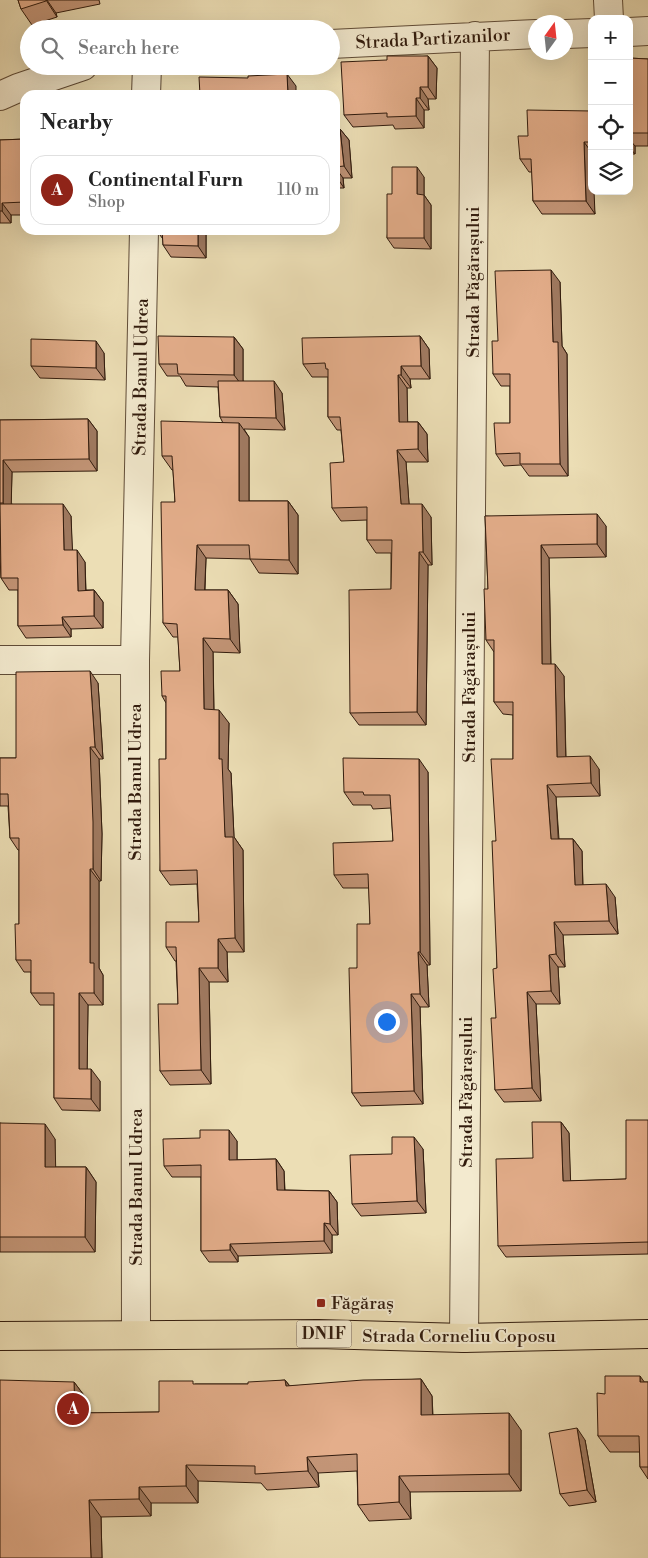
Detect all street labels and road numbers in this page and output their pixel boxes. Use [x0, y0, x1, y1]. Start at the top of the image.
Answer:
street label: Strada Partizanilor [355, 23, 511, 55]
street label: Strada Făgărașului [462, 206, 485, 358]
street label: Strada Banul Udrea [128, 297, 154, 456]
street label: Strada Făgărașului [458, 611, 481, 763]
street label: Strada Banul Udrea [124, 702, 147, 861]
street label: Strada Făgărașului [455, 1016, 478, 1168]
street label: Strada Banul Udrea [125, 1107, 148, 1266]
road number: DN1F [296, 1320, 352, 1348]
street label: Strada Corneliu Coposu [362, 1325, 556, 1348]

